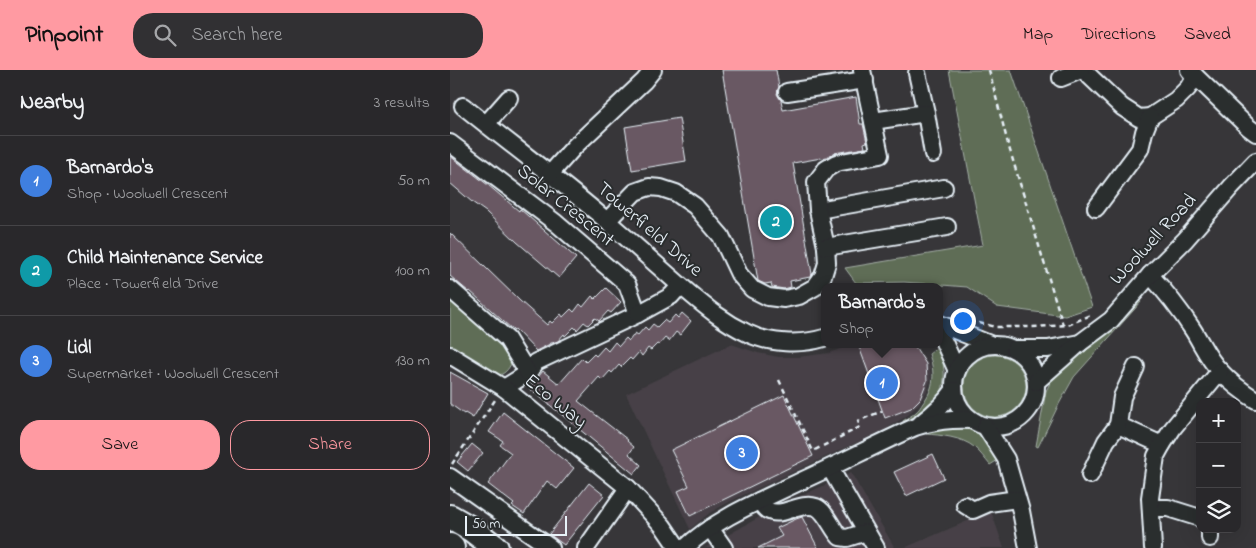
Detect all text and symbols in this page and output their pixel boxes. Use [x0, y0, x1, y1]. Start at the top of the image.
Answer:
search box [133, 13, 483, 58]
text: Pinpoint [25, 18, 103, 53]
icon: search [151, 21, 179, 49]
text: Search here [191, 22, 282, 49]
text: Map [1023, 22, 1053, 48]
text: Directions [1081, 22, 1156, 48]
text: Saved [1184, 22, 1231, 48]
text: Nearby [20, 88, 84, 118]
text: 3 results [374, 91, 430, 115]
text: Barnardo's [67, 155, 154, 182]
street label: Solar Crescent [510, 157, 620, 255]
text: 1 [33, 169, 39, 193]
text: 50 m [398, 169, 430, 193]
street label: Towerfield Drive [589, 176, 709, 284]
text: Shop · Woolwell Crescent [67, 182, 228, 206]
street label: Woolwell Road [1104, 188, 1204, 292]
pin: 2 [760, 203, 792, 241]
text: Child Maintenance Service [67, 245, 263, 272]
text: 2 [32, 259, 40, 283]
text: 100 m [395, 259, 430, 283]
text: Place · Towerfield Drive [67, 272, 218, 296]
popup [821, 283, 943, 348]
text: Barnardo's [839, 290, 925, 317]
your location [950, 308, 976, 334]
text: Shop [839, 317, 874, 341]
text: Lidl [67, 335, 91, 362]
text: 3 [33, 349, 39, 373]
text: 130 m [395, 349, 430, 373]
text: Supermarket · Woolwell Crescent [67, 362, 279, 386]
pin: 1 [866, 364, 898, 402]
street label: Eco Way [517, 368, 593, 436]
map controls [1196, 398, 1241, 533]
button: + [1196, 398, 1241, 443]
button: Save [20, 420, 220, 470]
button: Share [230, 420, 430, 470]
pin: 3 [726, 434, 758, 472]
button: − [1196, 443, 1241, 488]
button: layers [1196, 488, 1241, 533]
scale bar [465, 513, 568, 536]
text: 50 m [472, 514, 500, 535]

